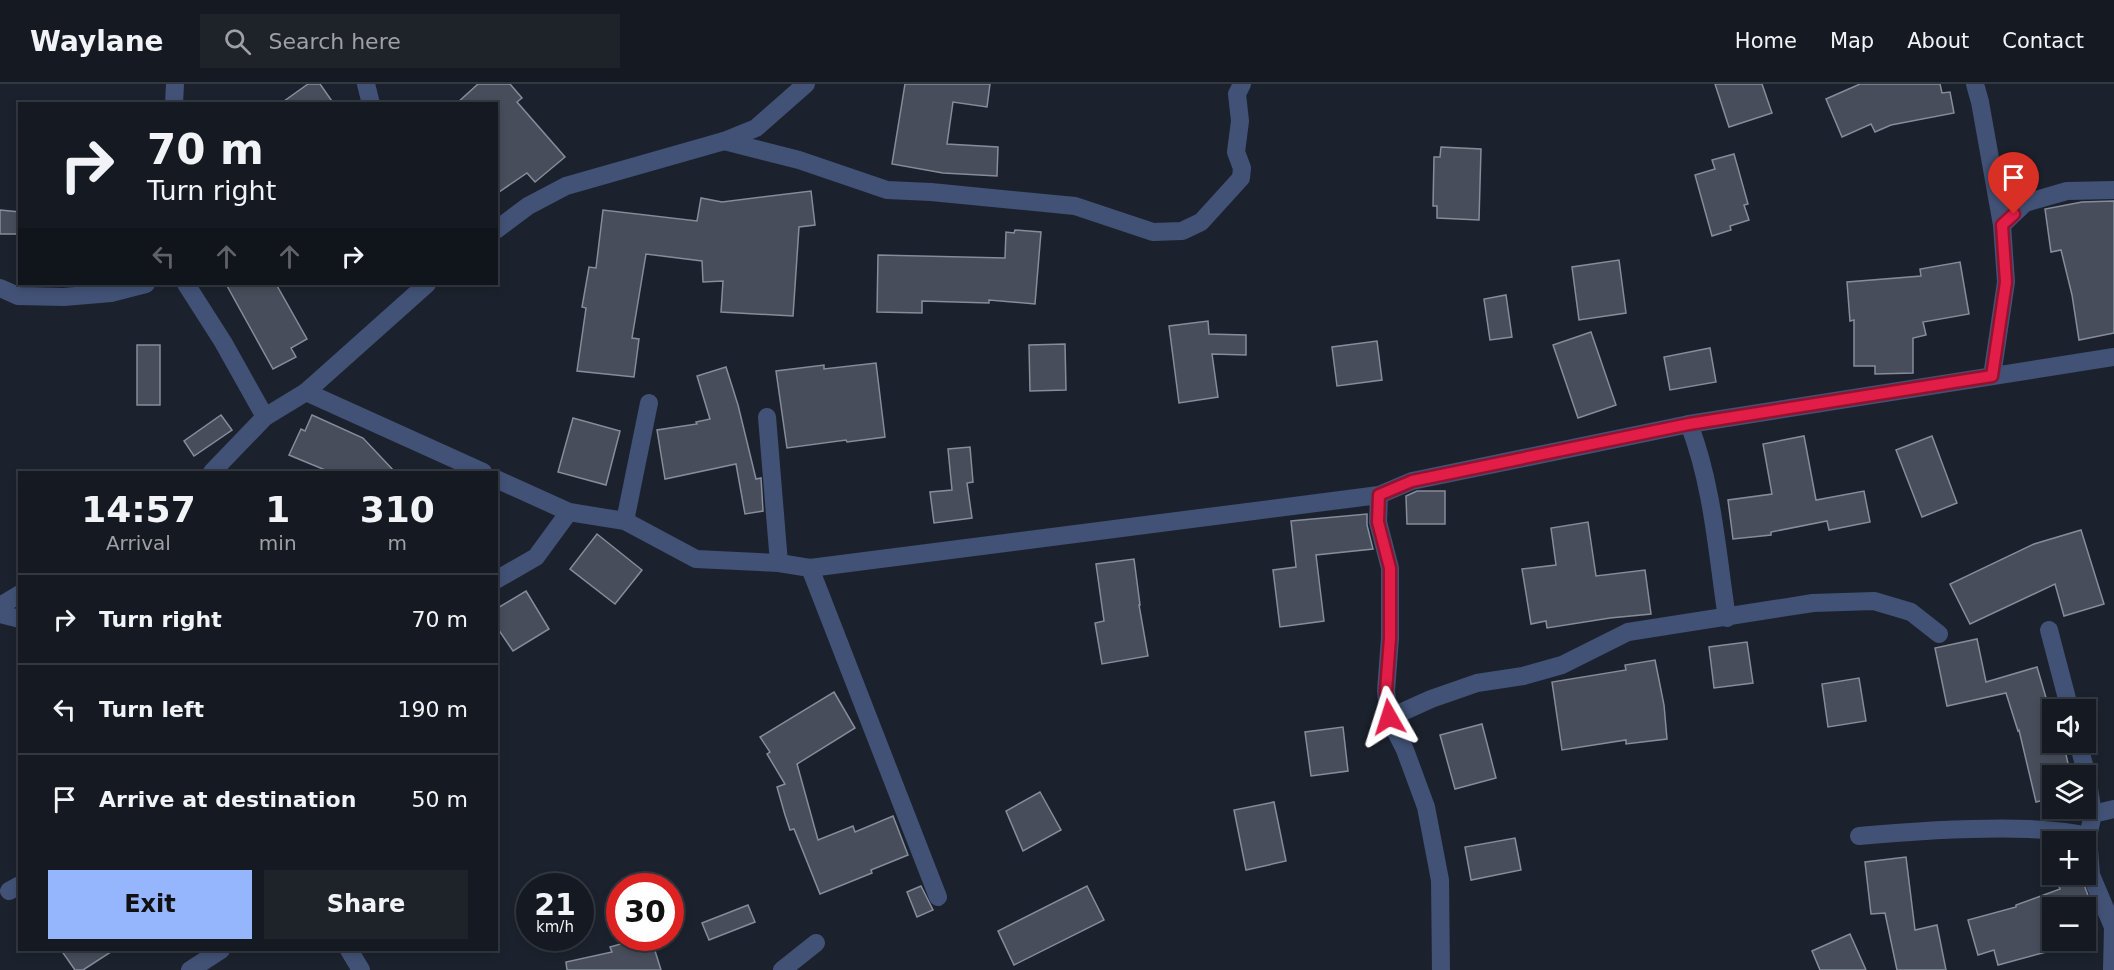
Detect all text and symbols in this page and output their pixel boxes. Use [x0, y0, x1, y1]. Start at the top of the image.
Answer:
search box [200, 14, 620, 68]
text: Waylane [30, 25, 164, 58]
icon: search [221, 25, 254, 58]
text: Search here [269, 29, 401, 54]
text: Home [1735, 29, 1797, 53]
text: Map [1830, 29, 1874, 53]
text: About [1907, 29, 1969, 53]
text: Contact [2002, 29, 2084, 53]
text: 70 m [147, 125, 264, 174]
icon: right [48, 126, 126, 204]
pin [1988, 152, 2039, 214]
icon: arrive [1997, 161, 2030, 194]
text: Turn right [147, 175, 276, 206]
icon: left [147, 240, 180, 273]
icon: ahead [210, 240, 243, 273]
icon: ahead [273, 240, 306, 273]
icon: right [336, 240, 369, 273]
text: 14:57 [81, 489, 196, 530]
text: 1 [265, 489, 290, 530]
text: 310 [360, 489, 435, 530]
text: Arrival [106, 531, 171, 555]
text: min [259, 531, 297, 555]
text: m [388, 531, 407, 555]
icon: right [48, 603, 81, 636]
text: Turn right [99, 607, 222, 632]
text: 70 m [412, 607, 468, 632]
position arrow [1357, 685, 1421, 749]
icon: left [48, 693, 81, 726]
text: Turn left [99, 697, 204, 722]
text: 190 m [398, 697, 468, 722]
map controls [2042, 699, 2096, 951]
button: sound [2042, 699, 2096, 753]
button: layers [2042, 765, 2096, 819]
icon: arrive [48, 783, 81, 816]
text: Arrive at destination [99, 787, 356, 812]
text: 50 m [412, 787, 468, 812]
button: + [2042, 831, 2096, 885]
button: Exit [48, 870, 252, 939]
button: Share [264, 870, 468, 939]
speed limit sign: 30 [606, 873, 684, 951]
text: 21 [534, 887, 576, 922]
button: − [2042, 897, 2096, 951]
text: km/h [536, 918, 574, 936]

